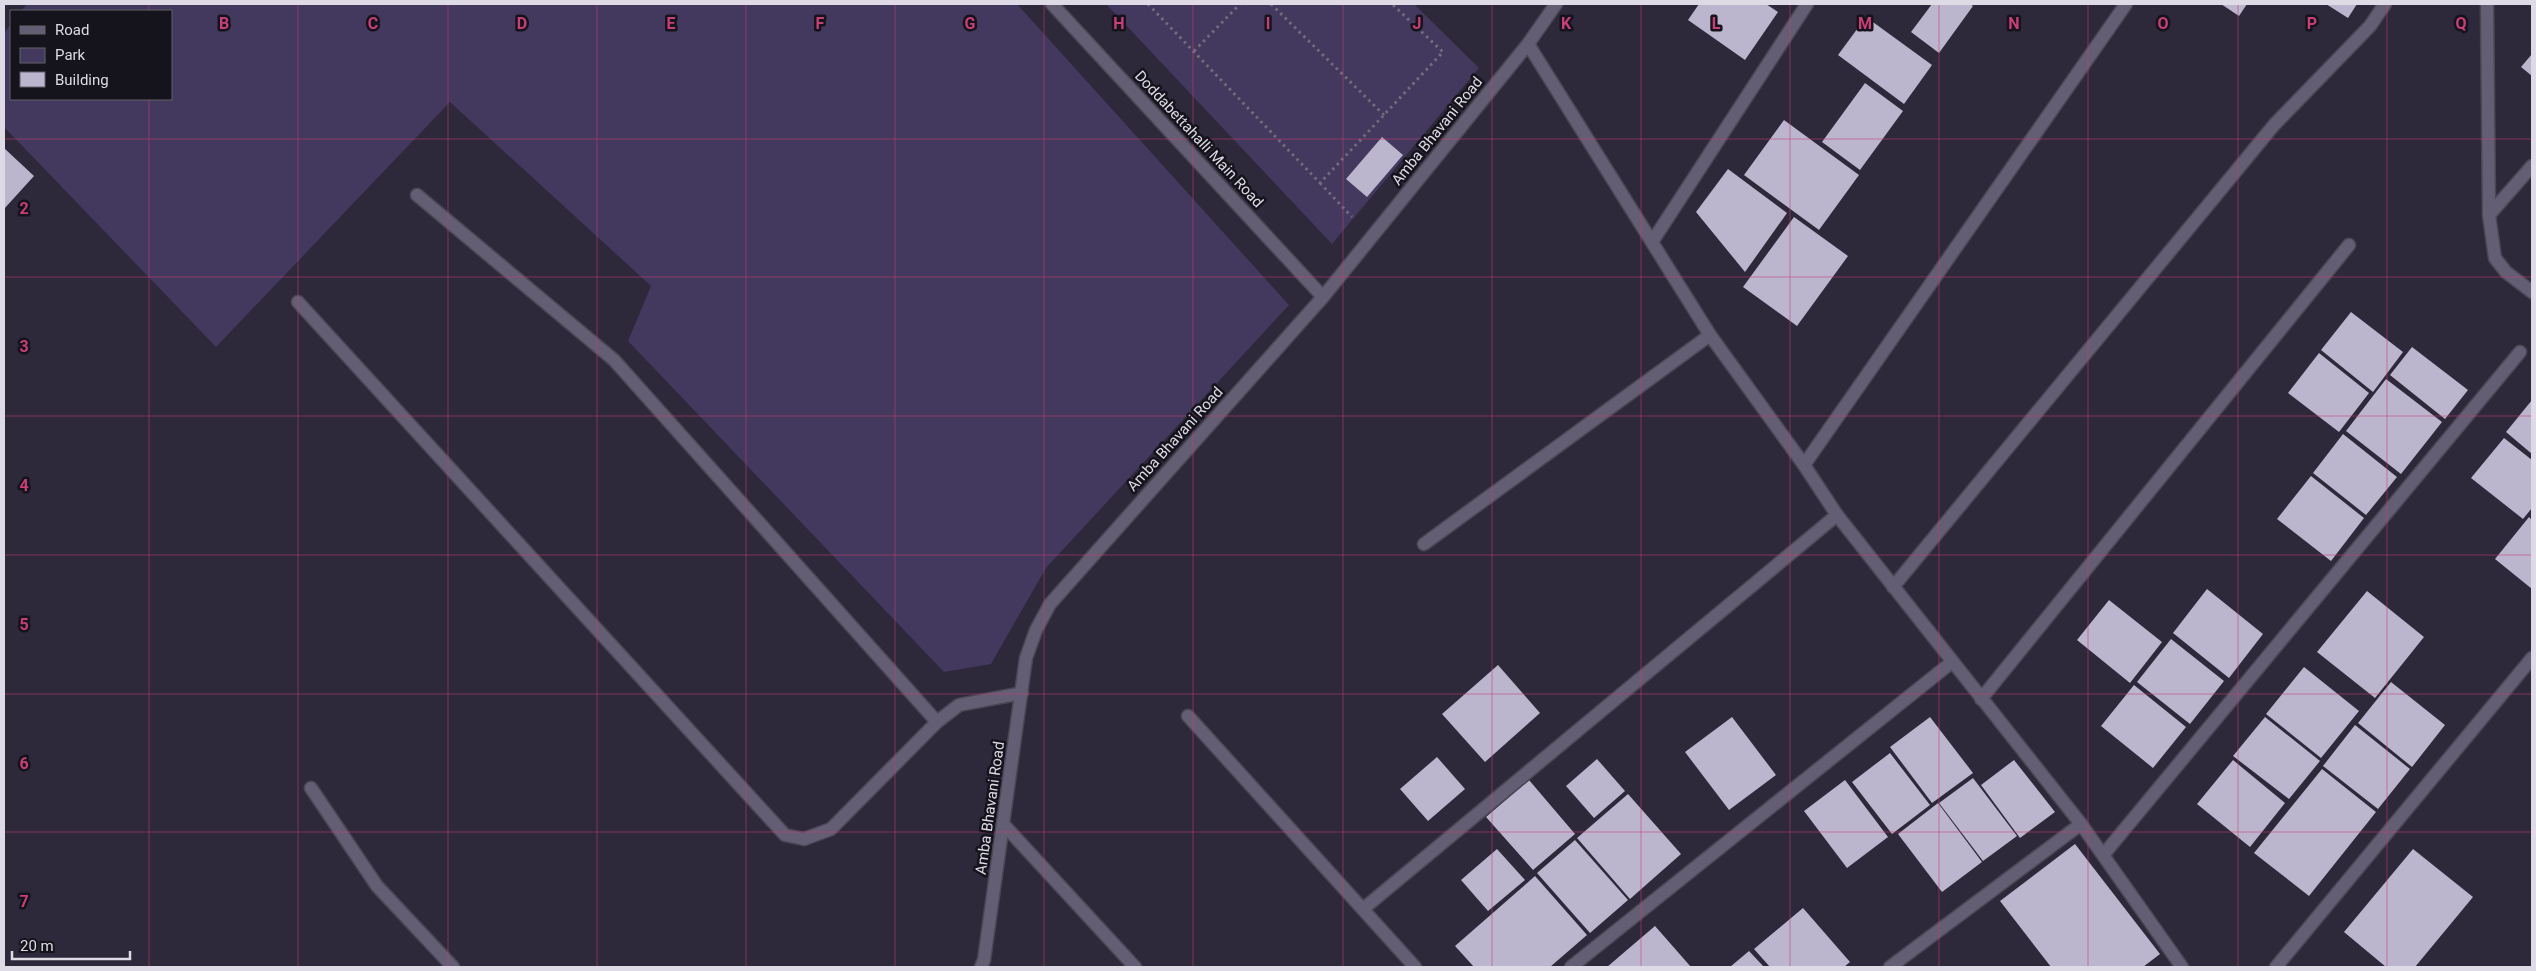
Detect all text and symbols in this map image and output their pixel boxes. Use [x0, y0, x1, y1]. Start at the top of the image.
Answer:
legend [10, 10, 172, 100]
text: B [219, 14, 229, 33]
text: C [368, 14, 378, 33]
text: D [517, 14, 527, 33]
text: E [667, 14, 676, 33]
text: F [816, 14, 825, 33]
text: G [965, 14, 976, 33]
text: H [1113, 14, 1125, 33]
text: I [1266, 14, 1270, 33]
text: J [1413, 14, 1421, 33]
text: K [1561, 14, 1572, 33]
text: L [1712, 14, 1721, 33]
text: M [1858, 14, 1872, 33]
text: N [2008, 14, 2020, 33]
text: O [2157, 14, 2169, 33]
text: P [2307, 14, 2317, 33]
text: Q [2455, 14, 2467, 33]
text: Road [55, 21, 89, 39]
text: Park [55, 46, 86, 64]
street label: Doddabettahalli Main Road [1131, 67, 1267, 211]
text: Building [55, 71, 109, 89]
street label: Amba Bhavani Road [1388, 73, 1486, 189]
text: 2 [19, 199, 29, 218]
text: 3 [19, 337, 29, 356]
street label: Amba Bhavani Road [1123, 383, 1227, 495]
text: 4 [19, 476, 29, 495]
text: 5 [19, 615, 29, 634]
street label: Amba Bhavani Road [972, 740, 1008, 876]
text: 6 [19, 754, 29, 773]
text: 7 [19, 892, 29, 911]
scale bar [12, 928, 130, 960]
text: 20 m [20, 937, 54, 955]

